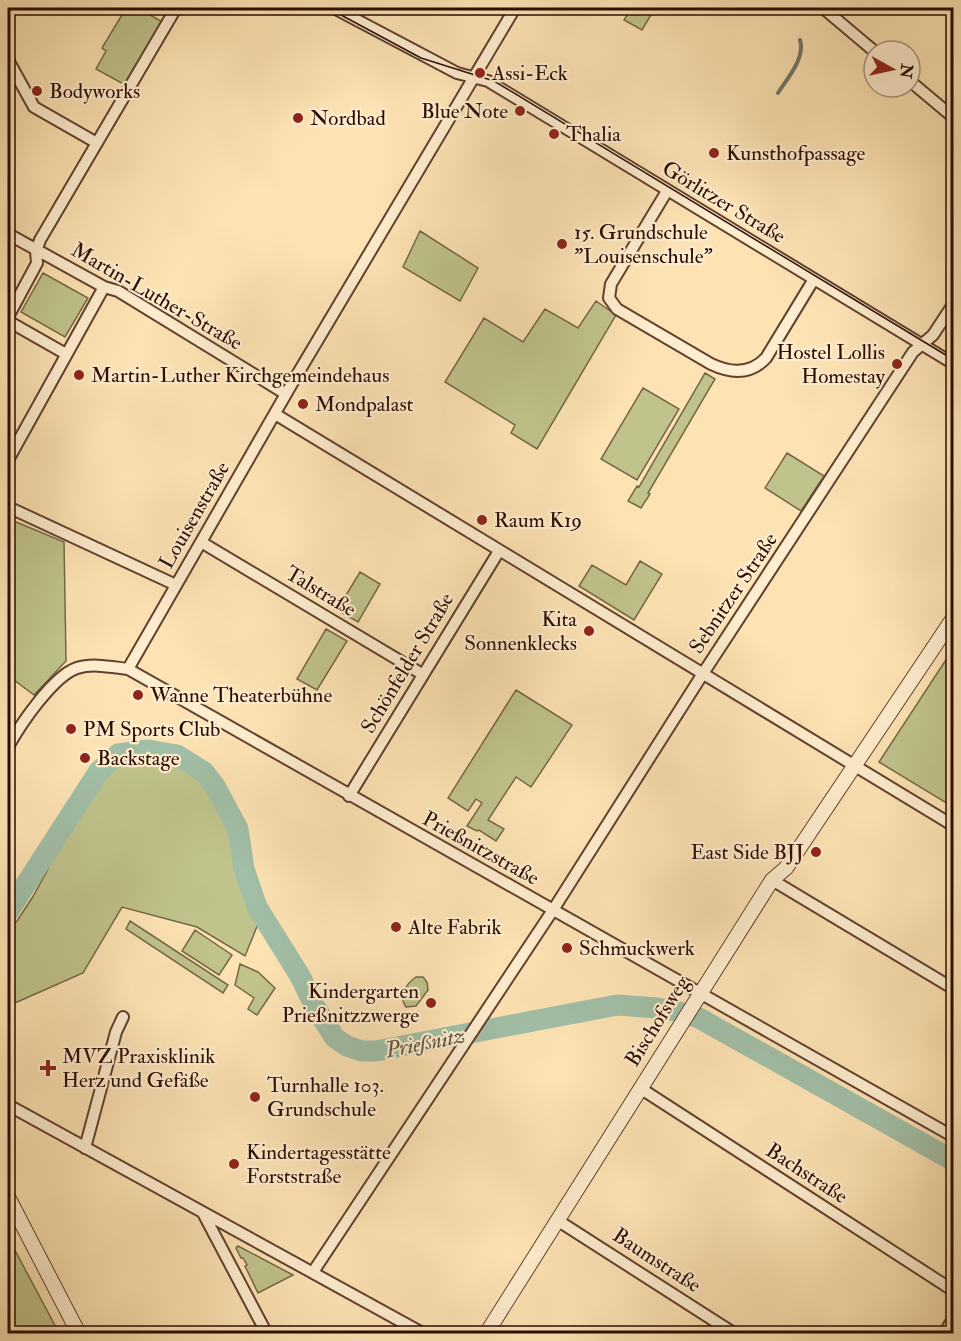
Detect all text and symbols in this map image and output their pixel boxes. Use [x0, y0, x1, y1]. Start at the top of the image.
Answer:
north arrow [862, 39, 922, 99]
place label: Assi-Eck [491, 60, 568, 87]
text: N [895, 61, 917, 80]
marker: Assi-Eck [473, 66, 487, 80]
place label: Bodyworks [49, 78, 140, 105]
marker: Bodyworks [30, 84, 44, 98]
place label: Blue Note [421, 98, 508, 125]
marker: Blue Note [513, 104, 527, 118]
place label: Nordbad [310, 105, 386, 132]
marker: Nordbad [291, 111, 305, 125]
place label: Thalia [566, 121, 621, 148]
marker: Thalia [547, 127, 561, 141]
place label: Kunsthofpassage [726, 140, 866, 167]
marker: Kunsthofpassage [707, 146, 721, 160]
street label: Görlitzer Straße [657, 155, 791, 250]
place label: 15. Grundschule "Louisenschule" [574, 219, 713, 270]
street label: Martin-Luther-Straße [66, 236, 247, 357]
marker: 15. Grundschule "Louisenschule" [555, 237, 569, 251]
place label: Hostel Lollis Homestay [777, 339, 886, 390]
marker: Hostel Lollis Homestay [890, 357, 904, 371]
place label: Martin-Luther Kirchgemeindehaus [91, 362, 389, 389]
marker: Martin-Luther Kirchgemeindehaus [72, 368, 86, 382]
place label: Mondpalast [315, 391, 414, 418]
marker: Mondpalast [296, 397, 310, 411]
street label: Louisenstraße [153, 457, 236, 574]
place label: Raum K19 [494, 507, 582, 534]
marker: Raum K19 [475, 513, 489, 527]
street label: Sebnitzer Straße [683, 527, 784, 659]
street label: Talstraße [280, 560, 361, 623]
street label: Schönfelder Straße [355, 588, 460, 738]
place label: Kita Sonnenklecks [464, 606, 577, 657]
marker: Kita Sonnenklecks [582, 624, 596, 638]
place label: Wanne Theaterbühne [149, 682, 332, 709]
marker: Wanne Theaterbühne [131, 688, 145, 702]
place label: PM Sports Club [83, 716, 220, 743]
marker: PM Sports Club [64, 722, 78, 736]
place label: Backstage [97, 745, 180, 772]
marker: Backstage [78, 751, 92, 765]
street label: Prießnitzstraße [418, 805, 544, 892]
place label: East Side BJJ [690, 839, 804, 866]
marker: East Side BJJ [809, 845, 823, 859]
place label: Alte Fabrik [407, 914, 502, 941]
marker: Alte Fabrik [389, 920, 403, 934]
place label: Schmuckwerk [579, 935, 695, 962]
marker: Schmuckwerk [560, 941, 574, 955]
street label: Bischofsweg [619, 970, 696, 1072]
place label: Kindergarten Prießnitzzwerge [282, 978, 419, 1029]
marker: Kindergarten Prießnitzzwerge [424, 996, 438, 1010]
water label: Prießnitz [382, 1022, 467, 1065]
place label: MVZ Praxisklinik Herz und Gefäße [62, 1043, 215, 1094]
marker: MVZ Praxisklinik Herz und Gefäße [39, 1059, 57, 1077]
place label: Turnhalle 103. Grundschule [267, 1072, 384, 1123]
marker: Turnhalle 103. Grundschule [248, 1090, 262, 1104]
street label: Bachstraße [761, 1137, 853, 1210]
place label: Kindertagesstätte Forststraße [246, 1139, 391, 1190]
marker: Kindertagesstätte Forststraße [227, 1157, 241, 1171]
street label: Baumstraße [607, 1222, 706, 1299]

